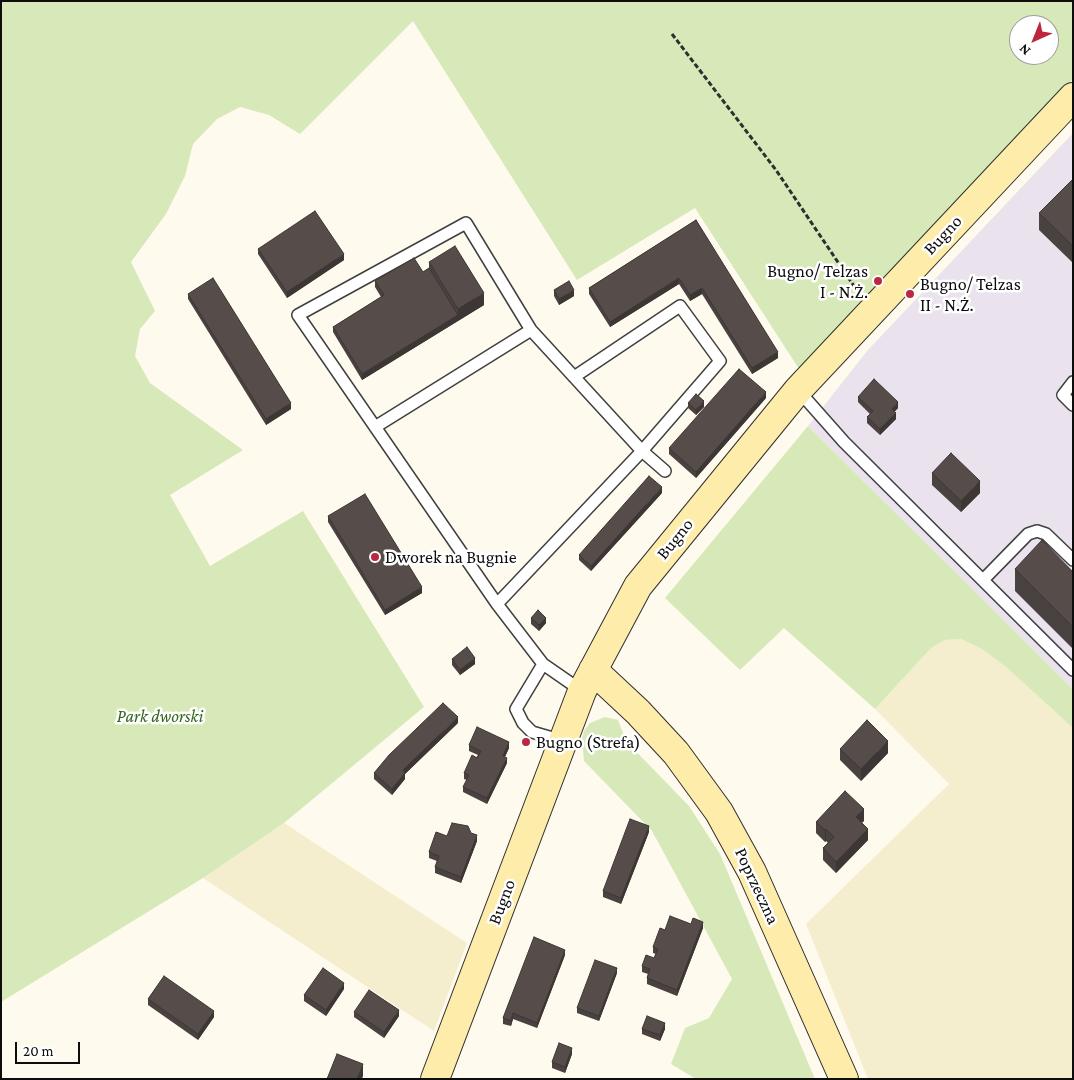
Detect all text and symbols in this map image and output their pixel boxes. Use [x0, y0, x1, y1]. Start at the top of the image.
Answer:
north arrow [1009, 15, 1059, 65]
text: N [1015, 41, 1033, 59]
street label: Bugno [919, 211, 967, 259]
place label: Bugno/ Telzas I - N.Ż. [767, 260, 868, 302]
place label: Bugno/ Telzas II - N.Ż. [920, 273, 1021, 316]
marker: Bugno/ Telzas I - N.Ż. [872, 275, 884, 287]
marker: Bugno/ Telzas II - N.Ż. [904, 288, 916, 300]
street label: Bugno [652, 514, 698, 564]
place label: Dworek na Bugnie [385, 546, 517, 568]
marker: Dworek na Bugnie [369, 551, 381, 563]
park label: Park dworski [117, 705, 203, 727]
place label: Bugno (Strefa) [536, 731, 641, 753]
marker: Bugno (Strefa) [520, 736, 532, 748]
street label: Poprzeczna [730, 844, 784, 928]
street label: Bugno [484, 876, 520, 928]
scale bar [18, 1032, 82, 1064]
text: 20 m [23, 1043, 54, 1059]

